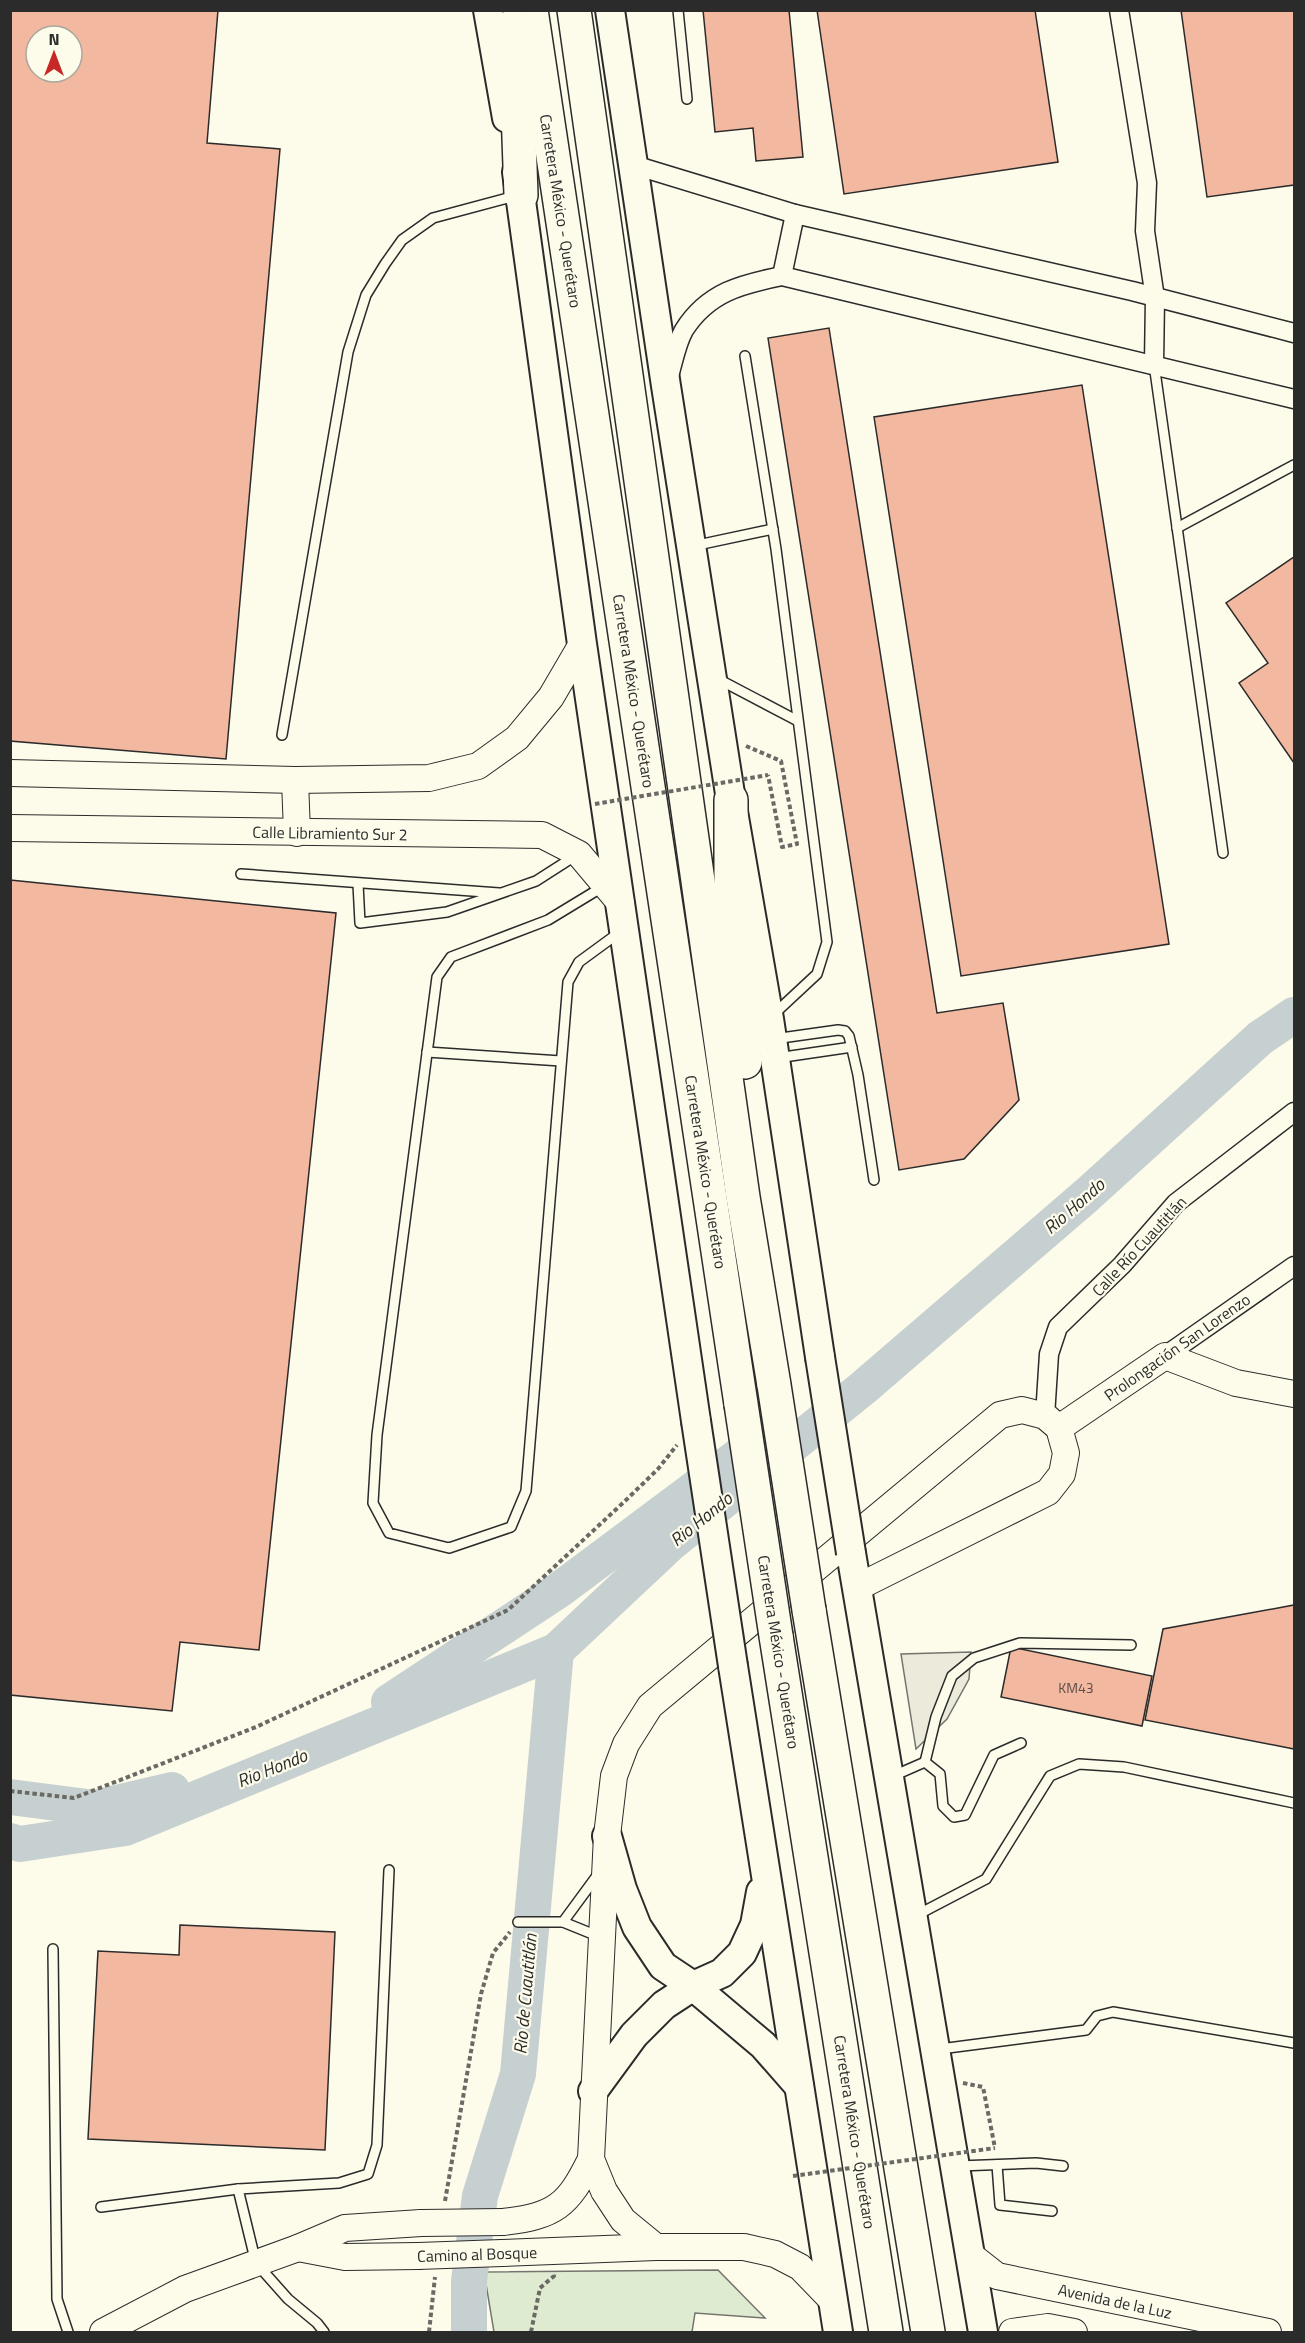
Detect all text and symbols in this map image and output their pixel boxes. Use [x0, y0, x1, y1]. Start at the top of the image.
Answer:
north arrow [24, 24, 84, 84]
text: N [48, 27, 60, 51]
street label: Carretera México - Querétaro [534, 112, 588, 310]
street label: Carretera México - Querétaro [607, 592, 661, 790]
street label: Calle Libramiento Sur 2 [252, 820, 408, 846]
street label: Carretera México - Querétaro [679, 1073, 733, 1271]
water label: Rio Hondo [1037, 1171, 1111, 1240]
street label: Calle Río Cuautitlán [1086, 1190, 1192, 1302]
street label: Prolongación San Lorenzo [1099, 1287, 1255, 1407]
water label: Rio Hondo [664, 1485, 739, 1553]
street label: Carretera México - Querétaro [752, 1553, 806, 1751]
house number: KM43 [1058, 1677, 1094, 1698]
water label: Rio Hondo [233, 1741, 312, 1794]
water label: Rio de Cuautitlán [506, 1932, 544, 2055]
street label: Carretera México - Querétaro [828, 2033, 882, 2231]
street label: Camino al Bosque [417, 2240, 537, 2268]
street label: Avenida de la Luz [1056, 2277, 1174, 2325]

